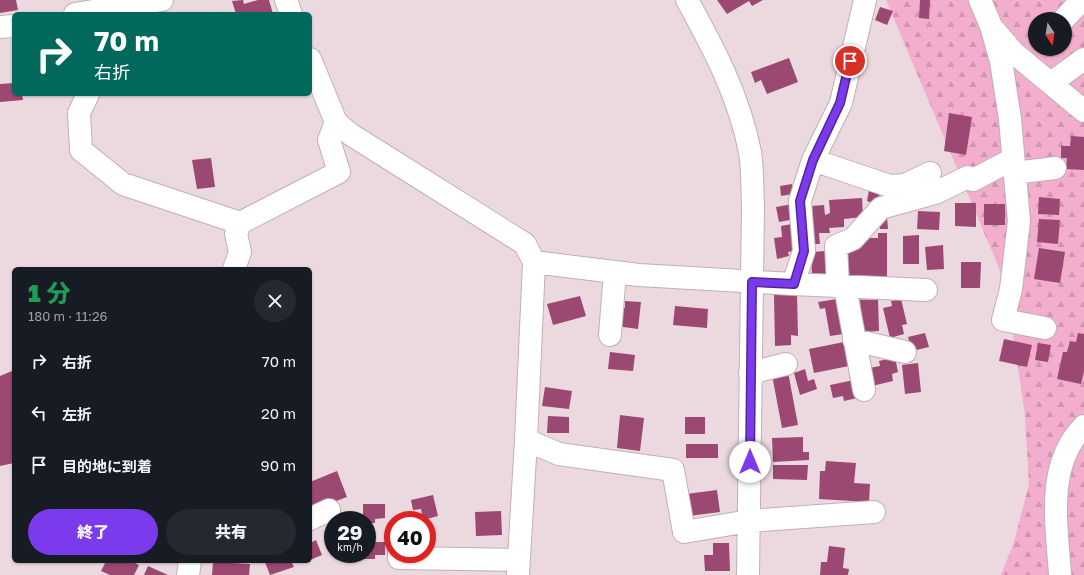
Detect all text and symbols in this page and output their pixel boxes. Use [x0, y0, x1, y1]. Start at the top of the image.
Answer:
north arrow [1028, 12, 1072, 56]
map controls [1028, 12, 1072, 56]
text: 70 m [94, 24, 159, 57]
icon: right [28, 28, 80, 80]
pin [833, 44, 867, 78]
icon: arrive [839, 50, 861, 72]
text: 右折 [94, 61, 130, 83]
text: 1 分 [28, 278, 71, 307]
button: close [254, 280, 296, 322]
text: 180 m · 11:26 [28, 308, 107, 324]
icon: right [28, 350, 50, 372]
text: 70 m [262, 352, 296, 370]
text: 右折 [62, 353, 92, 371]
icon: left [28, 402, 50, 424]
text: 20 m [261, 404, 296, 422]
text: 左折 [62, 405, 92, 423]
position arrow [729, 441, 771, 483]
icon: arrive [28, 454, 50, 476]
text: 90 m [261, 456, 296, 474]
text: 目的地に到着 [62, 457, 152, 475]
button: 終了 [28, 509, 158, 555]
button: 共有 [166, 509, 296, 555]
speed limit sign: 40 [384, 511, 436, 563]
text: 29 [338, 520, 362, 544]
text: km/h [337, 541, 363, 553]

